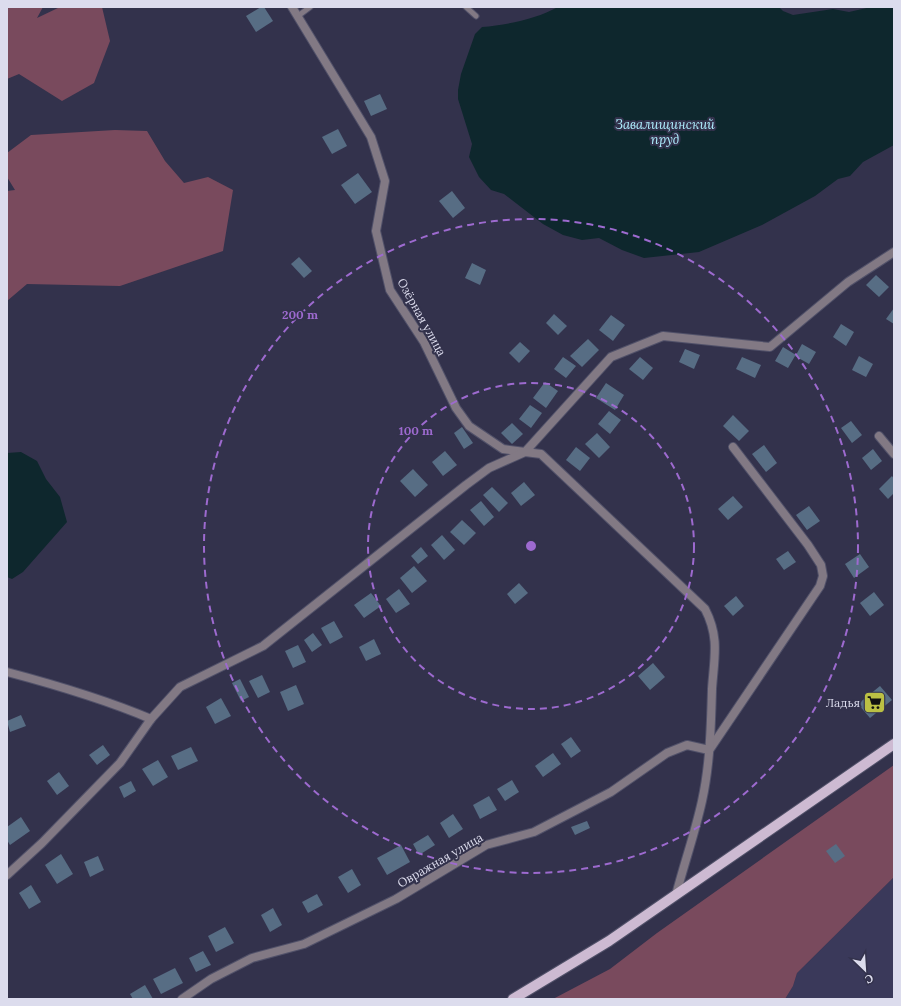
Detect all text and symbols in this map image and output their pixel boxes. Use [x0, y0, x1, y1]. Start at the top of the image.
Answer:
water label: Завалищинский пруд [615, 116, 715, 148]
street label: Озёрная улица [394, 276, 450, 358]
text: 200 m [282, 307, 318, 322]
text: 100 m [399, 423, 433, 438]
centre of rings [524, 539, 538, 553]
supermarket icon: Ладья [862, 689, 888, 715]
place label: Ладья [826, 695, 860, 710]
street label: Овражная улица [395, 829, 485, 891]
north arrow [845, 950, 885, 990]
text: С [862, 971, 876, 987]

